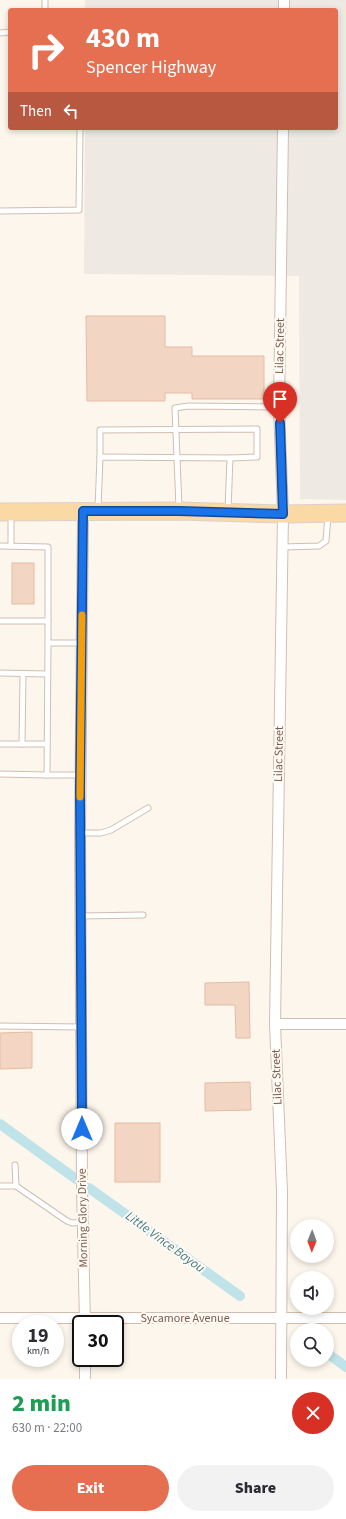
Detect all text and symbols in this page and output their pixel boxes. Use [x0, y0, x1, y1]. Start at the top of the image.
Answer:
text: 430 m [86, 18, 160, 58]
icon: right [20, 24, 72, 76]
text: Spencer Highway [86, 55, 216, 80]
icon: left [60, 100, 82, 122]
text: Then [20, 101, 52, 122]
street label: Lilac Street [271, 318, 289, 374]
pin [263, 382, 297, 423]
icon: arrive [269, 388, 291, 410]
street label: Lilac Street [270, 726, 288, 782]
street label: Lilac Street [268, 1049, 286, 1105]
position arrow [61, 1108, 103, 1150]
street label: Morning Glory Drive [74, 1168, 92, 1268]
water label: Little Vince Bayou [122, 1207, 208, 1277]
north arrow [290, 1219, 334, 1263]
map controls [290, 1219, 334, 1367]
button: sound [290, 1271, 334, 1315]
street label: Sycamore Avenue [140, 1310, 230, 1327]
speed limit sign: 30 [72, 1315, 124, 1367]
text: 19 [27, 1322, 49, 1350]
button: search [290, 1323, 334, 1367]
text: km/h [27, 1344, 49, 1358]
text: 2 min [12, 1386, 71, 1421]
button: close [292, 1392, 334, 1434]
text: 630 m · 22:00 [12, 1419, 82, 1437]
button: Exit [12, 1465, 169, 1511]
button: Share [177, 1465, 334, 1511]

